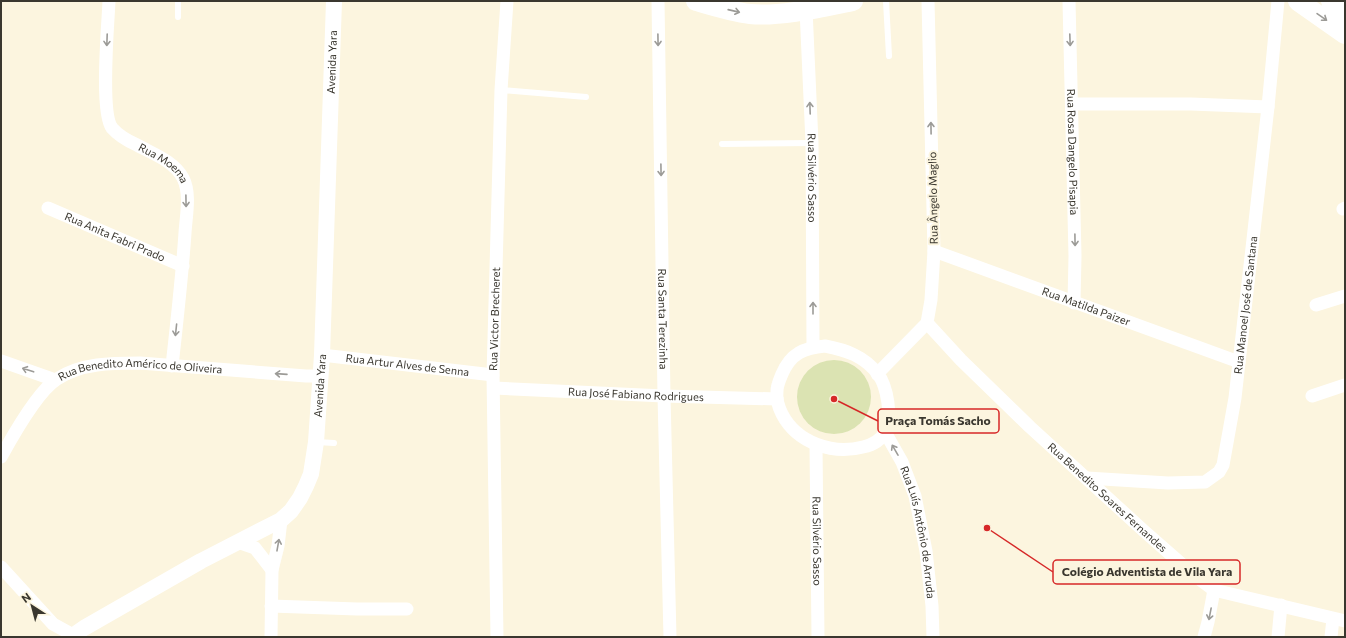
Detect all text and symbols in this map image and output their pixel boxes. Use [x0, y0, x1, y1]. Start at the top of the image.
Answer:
one-way arrow [727, 7, 740, 15]
one-way arrow [1316, 13, 1327, 21]
street label: Avenida Yara [324, 30, 339, 94]
one-way arrow [103, 33, 111, 46]
one-way arrow [655, 33, 662, 46]
one-way arrow [1067, 33, 1074, 46]
street label: Rua Rosa Dangelo Pisapia [1065, 88, 1081, 215]
one-way arrow [806, 102, 814, 115]
one-way arrow [927, 122, 935, 135]
street label: Rua Silvério Sasso [806, 133, 819, 223]
street label: Rua Moema [137, 140, 191, 185]
street label: Rua Ângelo Maglio [924, 151, 940, 244]
one-way arrow [657, 163, 664, 176]
one-way arrow [183, 194, 190, 207]
street label: Rua Anita Fabri Prado [63, 209, 168, 264]
one-way arrow [1071, 233, 1078, 246]
street label: Rua Manoel José de Santana [1231, 235, 1259, 375]
street label: Rua Victor Brecheret [486, 266, 502, 371]
street label: Rua Santa Terezinha [656, 268, 671, 370]
street label: Rua Matilda Paizer [1040, 284, 1133, 328]
one-way arrow [809, 302, 817, 315]
one-way arrow [172, 323, 179, 336]
street label: Rua Artur Alves de Senna [345, 351, 470, 378]
street label: Avenida Yara [311, 353, 328, 418]
street label: Rua Benedito Américo de Oliveira [55, 356, 223, 383]
one-way arrow [23, 366, 35, 374]
one-way arrow [275, 371, 288, 378]
street label: Rua José Fabiano Rodrigues [568, 384, 704, 403]
callout: Praça Tomás Sacho [878, 409, 999, 433]
text: Praça Tomás Sacho [885, 413, 991, 427]
street label: Rua Benedito Soares Fernandes [1045, 440, 1170, 554]
one-way arrow [891, 444, 899, 456]
street label: Rua Luís Antônio de Arruda [898, 464, 938, 599]
street label: Rua Silvério Sasso [811, 496, 824, 586]
one-way arrow [274, 539, 282, 552]
callout: Colégio Adventista de Vila Yara [1053, 560, 1240, 584]
text: Colégio Adventista de Vila Yara [1062, 564, 1232, 578]
north arrow [12, 586, 52, 626]
text: N [19, 590, 33, 605]
one-way arrow [1205, 607, 1213, 620]

